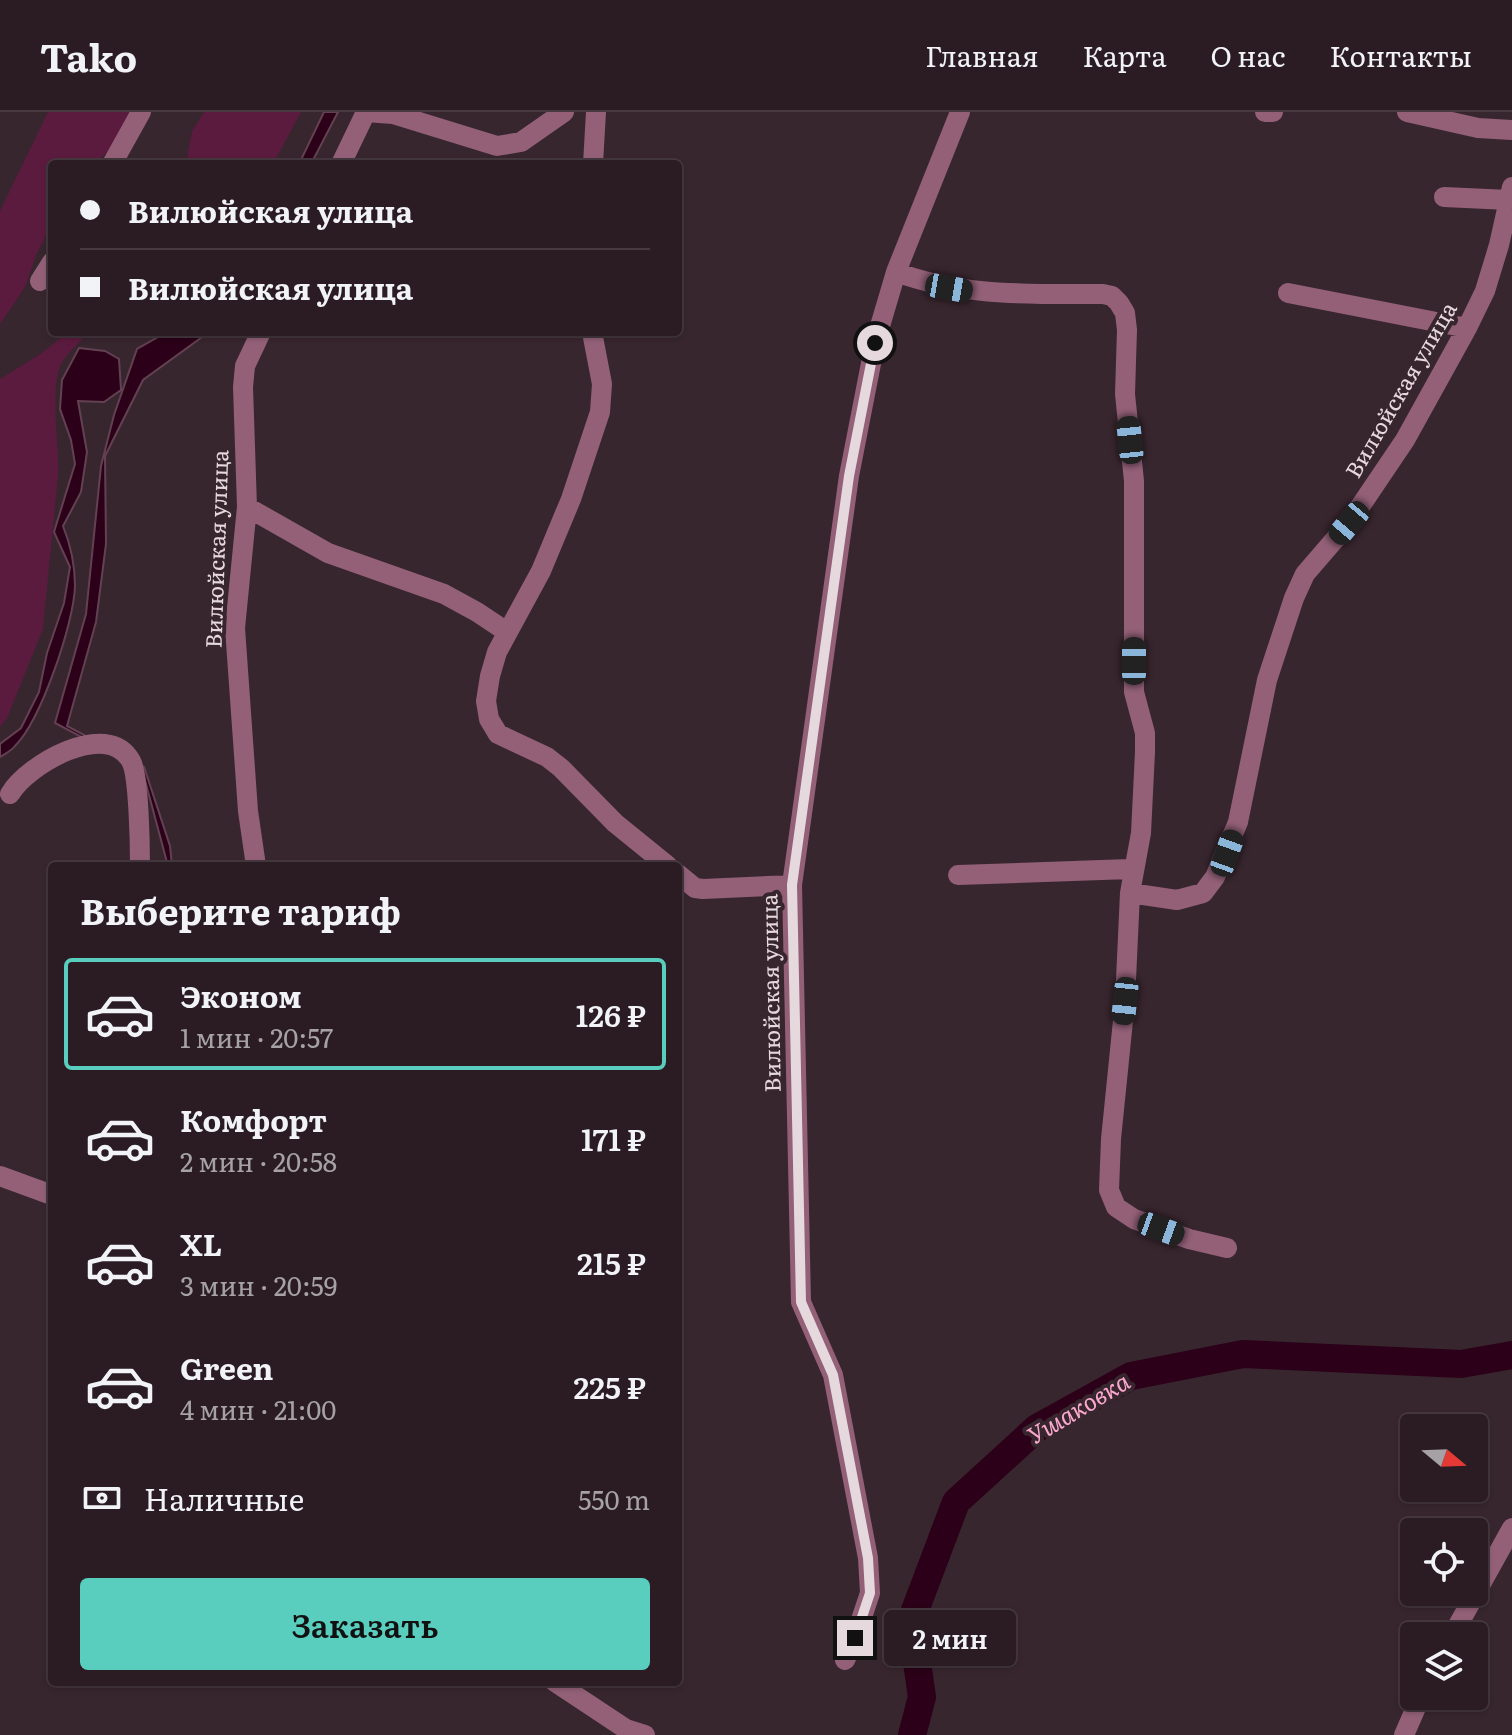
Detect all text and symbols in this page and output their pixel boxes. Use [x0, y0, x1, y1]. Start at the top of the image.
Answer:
text: Tako [40, 27, 137, 84]
text: Главная [925, 34, 1039, 76]
text: Карта [1083, 34, 1166, 76]
text: О нас [1210, 34, 1286, 76]
text: Контакты [1330, 34, 1472, 76]
text: Вилюйская улица [128, 188, 413, 232]
text: Вилюйская улица [128, 265, 413, 309]
car [923, 272, 975, 304]
street label: Вилюйская улица [1336, 295, 1464, 483]
route start [857, 325, 893, 361]
car [1116, 415, 1144, 465]
street label: Вилюйская улица [196, 449, 235, 649]
car [1324, 497, 1374, 549]
car [1122, 637, 1146, 685]
car [1208, 826, 1246, 880]
text: Выберите тариф [80, 883, 401, 936]
street label: Вилюйская улица [751, 893, 788, 1093]
text: Эконом [180, 973, 302, 1017]
car [1111, 976, 1139, 1026]
icon: car [84, 978, 156, 1050]
text: 126 ₽ [576, 992, 646, 1036]
text: 1 мин · 20:57 [180, 1017, 333, 1056]
text: Комфорт [180, 1097, 327, 1141]
icon: car [84, 1102, 156, 1174]
text: 171 ₽ [581, 1116, 646, 1160]
text: 2 мин · 20:58 [180, 1141, 337, 1180]
car [1134, 1210, 1188, 1248]
text: XL [180, 1221, 222, 1265]
icon: car [84, 1226, 156, 1298]
text: 215 ₽ [577, 1240, 646, 1284]
text: 3 мин · 20:59 [180, 1265, 337, 1304]
text: Green [180, 1345, 273, 1389]
icon: car [84, 1350, 156, 1422]
water label: Ушаковка [1020, 1362, 1136, 1451]
text: 225 ₽ [574, 1364, 646, 1408]
text: 4 мин · 21:00 [180, 1389, 336, 1428]
north arrow [1400, 1414, 1488, 1502]
map controls [1400, 1414, 1488, 1710]
icon: cash [80, 1476, 124, 1520]
text: Наличные [144, 1476, 304, 1520]
text: 550 m [578, 1479, 650, 1518]
button: locate [1400, 1518, 1488, 1606]
button: Заказать [80, 1578, 650, 1670]
callout: 2 мин [883, 1610, 1015, 1666]
text: 2 мин [912, 1618, 988, 1657]
route end [837, 1620, 873, 1656]
button: layers [1400, 1622, 1488, 1710]

